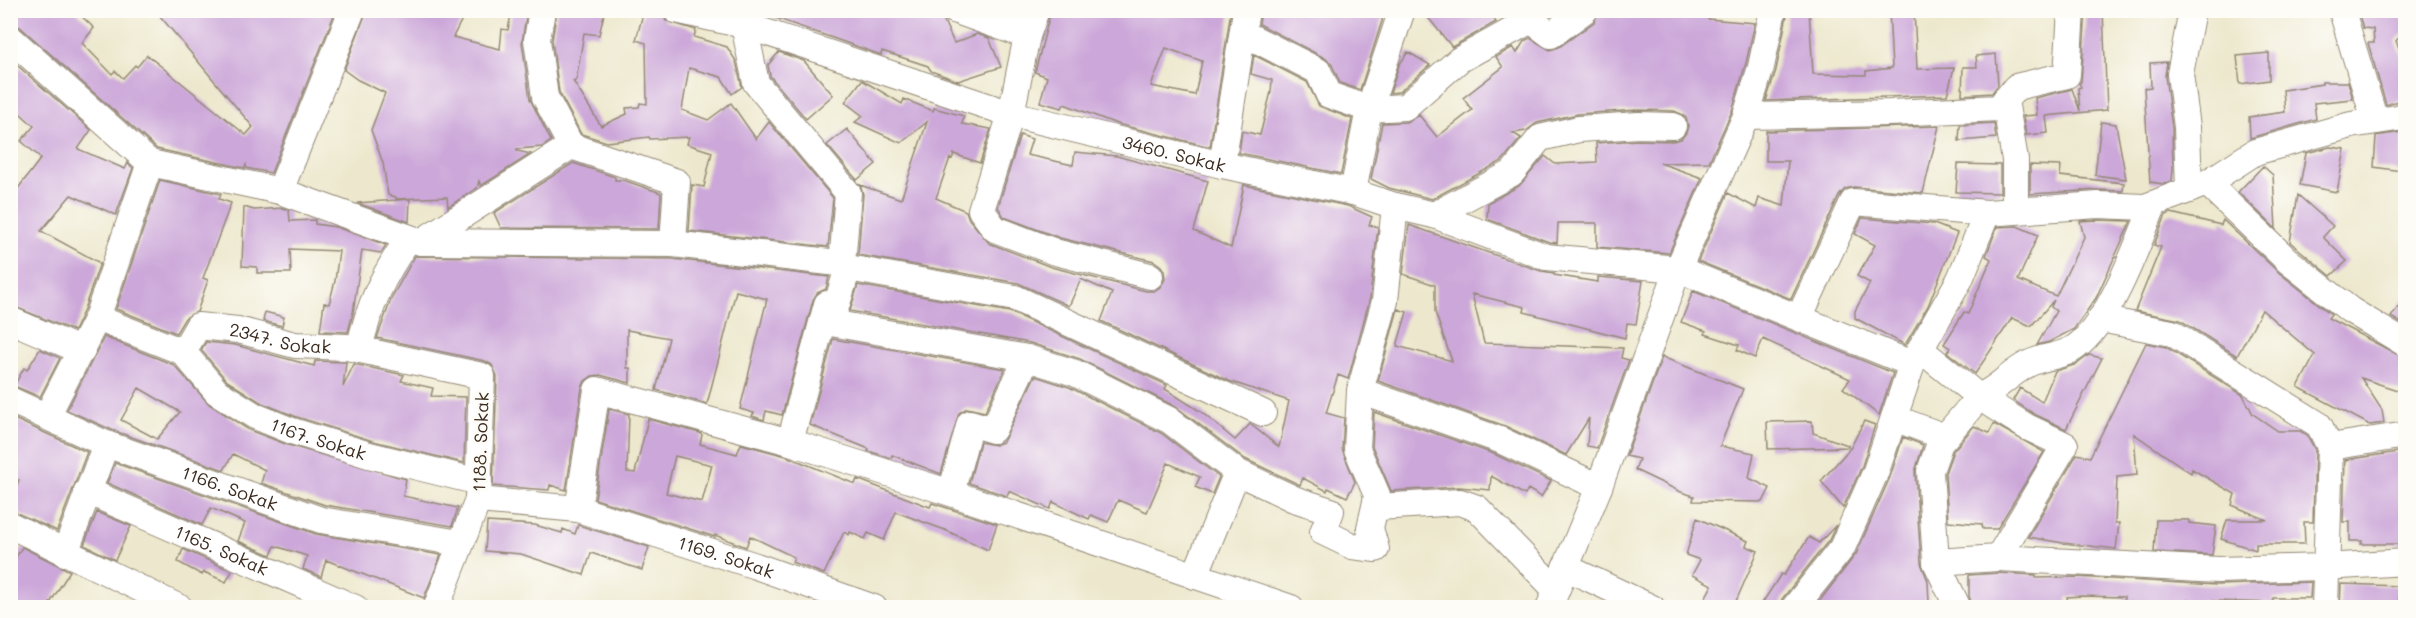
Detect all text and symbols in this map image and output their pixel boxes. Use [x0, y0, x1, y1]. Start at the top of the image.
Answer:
street label: 3460. Sokak [1120, 129, 1228, 177]
street label: 2347. Sokak [228, 317, 332, 358]
street label: 1188. Sokak [466, 392, 494, 492]
street label: 1167. Sokak [267, 412, 369, 465]
street label: 1166. Sokak [179, 460, 281, 516]
street label: 1165. Sokak [171, 519, 272, 581]
street label: 1169. Sokak [675, 530, 778, 584]

